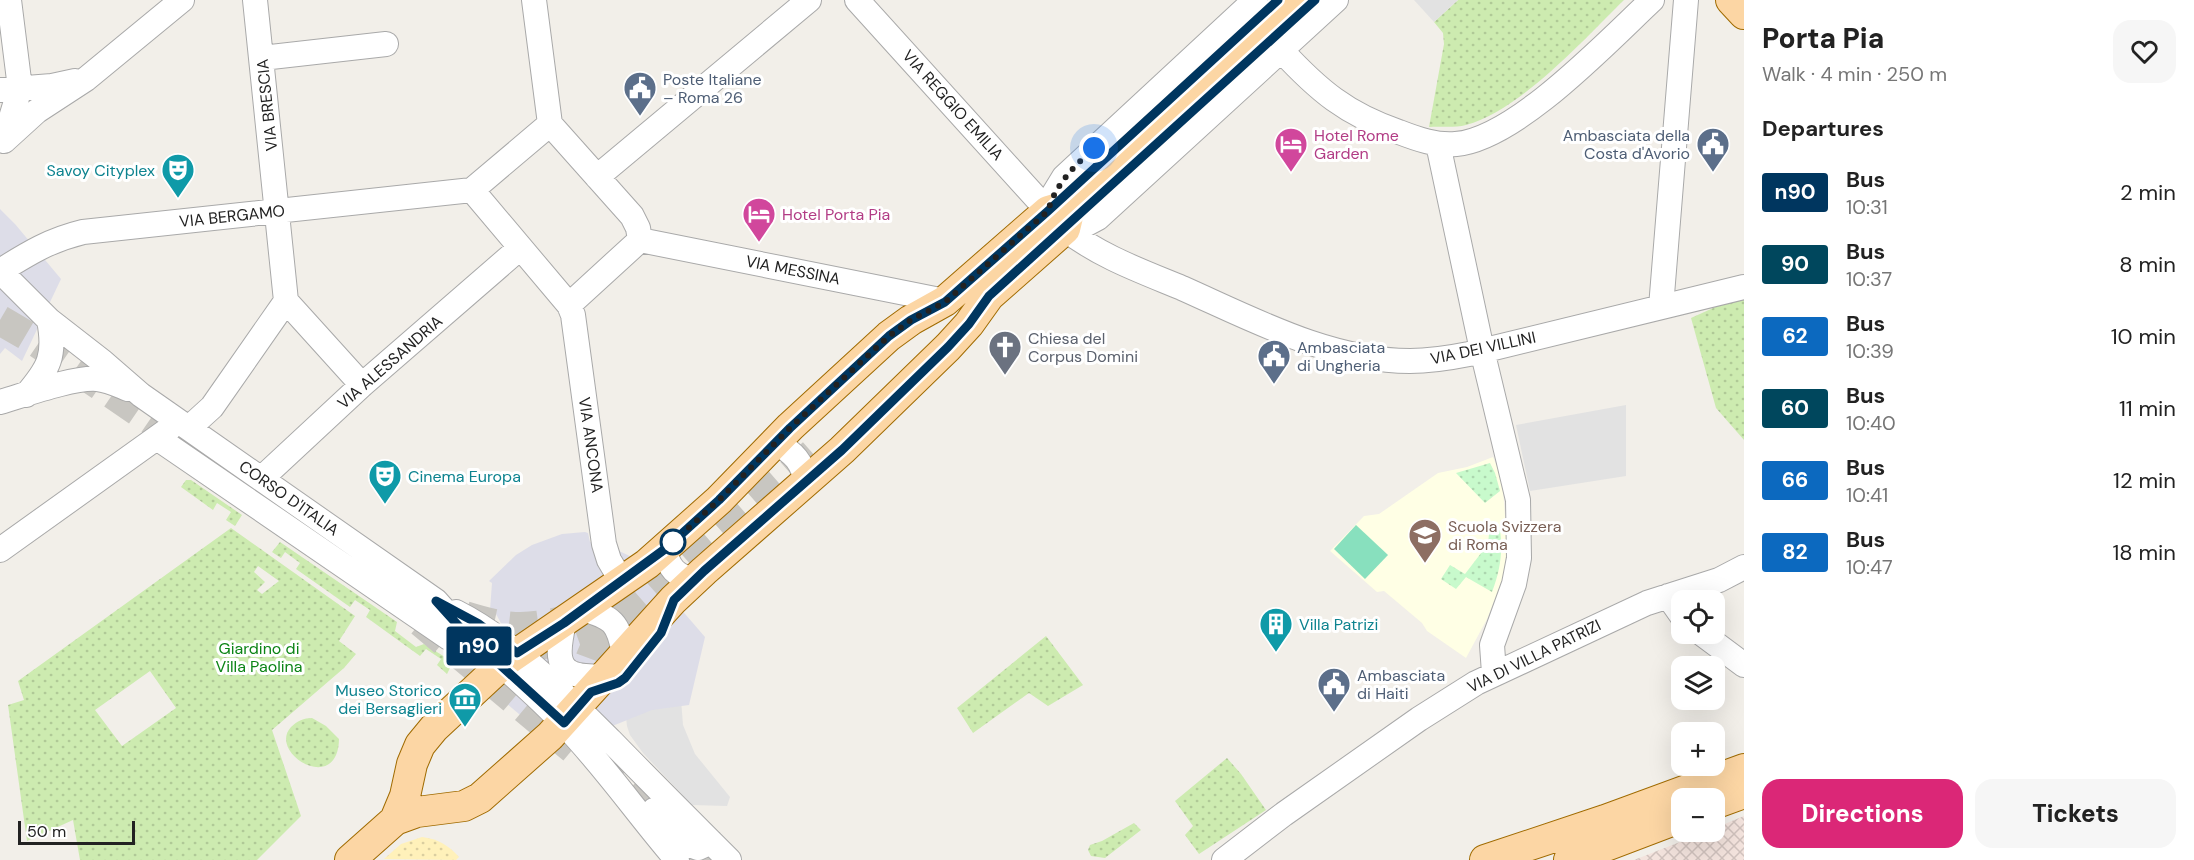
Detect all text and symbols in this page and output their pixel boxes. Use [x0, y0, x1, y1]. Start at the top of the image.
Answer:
text: Porta Pia [1762, 20, 1884, 57]
button: heart [2113, 20, 2176, 83]
street label: VIA REGGIO EMILIA [898, 45, 1008, 165]
street label: VIA BRESCIA [252, 57, 282, 152]
text: Walk · 4 min · 250 m [1762, 61, 1947, 87]
place label: Poste Italiane – Roma 26 [663, 69, 761, 108]
public building icon: Poste Italiane – Roma 26 [622, 70, 658, 117]
text: Departures [1762, 114, 1884, 143]
place label: Hotel Rome Garden [1314, 125, 1399, 164]
place label: Ambasciata della Costa d'Avorio [1563, 125, 1690, 164]
hotel icon: Hotel Rome Garden [1273, 126, 1309, 173]
public building icon: Ambasciata della Costa d'Avorio [1695, 126, 1731, 173]
your location [1079, 133, 1109, 163]
theatre icon: Savoy Cityplex [160, 152, 196, 199]
place label: Savoy Cityplex [47, 160, 155, 181]
text: Bus [1846, 165, 1885, 194]
text: n90 [1774, 178, 1816, 206]
text: 2 min [2120, 178, 2176, 207]
text: 10:31 [1846, 194, 1888, 220]
hotel icon: Hotel Porta Pia [741, 196, 777, 243]
street label: VIA BERGAMO [178, 200, 286, 232]
place label: Hotel Porta Pia [782, 204, 890, 225]
text: Bus [1846, 237, 1885, 266]
text: 90 [1781, 250, 1809, 278]
text: 8 min [2119, 250, 2176, 279]
street label: VIA MESSINA [744, 251, 842, 290]
text: 10:37 [1846, 266, 1892, 292]
text: Bus [1846, 309, 1885, 338]
street label: VIA ALESSANDRIA [333, 310, 447, 413]
text: 62 [1782, 322, 1808, 350]
text: 10 min [2111, 322, 2176, 351]
street label: VIA DEI VILLINI [1428, 327, 1538, 369]
place label: Chiesa del Corpus Domini [1028, 328, 1138, 367]
church icon: Chiesa del Corpus Domini [987, 329, 1023, 376]
place label: Ambasciata di Ungheria [1297, 337, 1385, 376]
public building icon: Ambasciata di Ungheria [1256, 338, 1292, 385]
text: 10:39 [1846, 338, 1894, 364]
text: Bus [1846, 381, 1885, 410]
text: 60 [1781, 394, 1809, 422]
text: 11 min [2119, 394, 2176, 423]
street label: VIA ANCONA [574, 396, 608, 495]
text: 10:40 [1846, 410, 1896, 436]
text: Bus [1846, 453, 1885, 482]
street label: CORSO D'ITALIA [235, 456, 344, 541]
theatre icon: Cinema Europa [367, 458, 403, 505]
place label: Cinema Europa [408, 466, 521, 487]
text: 66 [1782, 466, 1808, 494]
text: 12 min [2113, 466, 2176, 495]
text: 10:41 [1846, 482, 1888, 508]
place label: Scuola Svizzera di Roma [1448, 516, 1562, 555]
school or university icon: Scuola Svizzera di Roma [1407, 517, 1443, 564]
text: Bus [1846, 525, 1885, 554]
unlabelled marker [660, 529, 686, 555]
text: 82 [1782, 538, 1808, 566]
text: 18 min [2112, 538, 2176, 567]
text: 10:47 [1846, 554, 1893, 580]
map controls [1671, 590, 1725, 842]
button: locate [1671, 590, 1725, 644]
building icon: Villa Patrizi [1258, 606, 1294, 653]
place label: Villa Patrizi [1299, 614, 1378, 635]
street label: VIA DI VILLA PATRIZI [1464, 614, 1604, 698]
line badge: n90 [444, 626, 514, 666]
text: n90 [458, 632, 500, 660]
park label: Giardino di Villa Paolina [215, 638, 303, 677]
button: layers [1671, 656, 1725, 710]
place label: Ambasciata di Haiti [1357, 665, 1445, 704]
public building icon: Ambasciata di Haiti [1316, 666, 1352, 713]
place label: Museo Storico dei Bersaglieri [335, 680, 442, 719]
museum icon: Museo Storico dei Bersaglieri [447, 681, 483, 728]
button: + [1671, 722, 1725, 776]
button: Directions [1762, 779, 1963, 848]
button: Tickets [1975, 779, 2176, 848]
button: − [1671, 788, 1725, 842]
scale bar [18, 818, 135, 846]
text: 50 m [27, 821, 66, 842]

